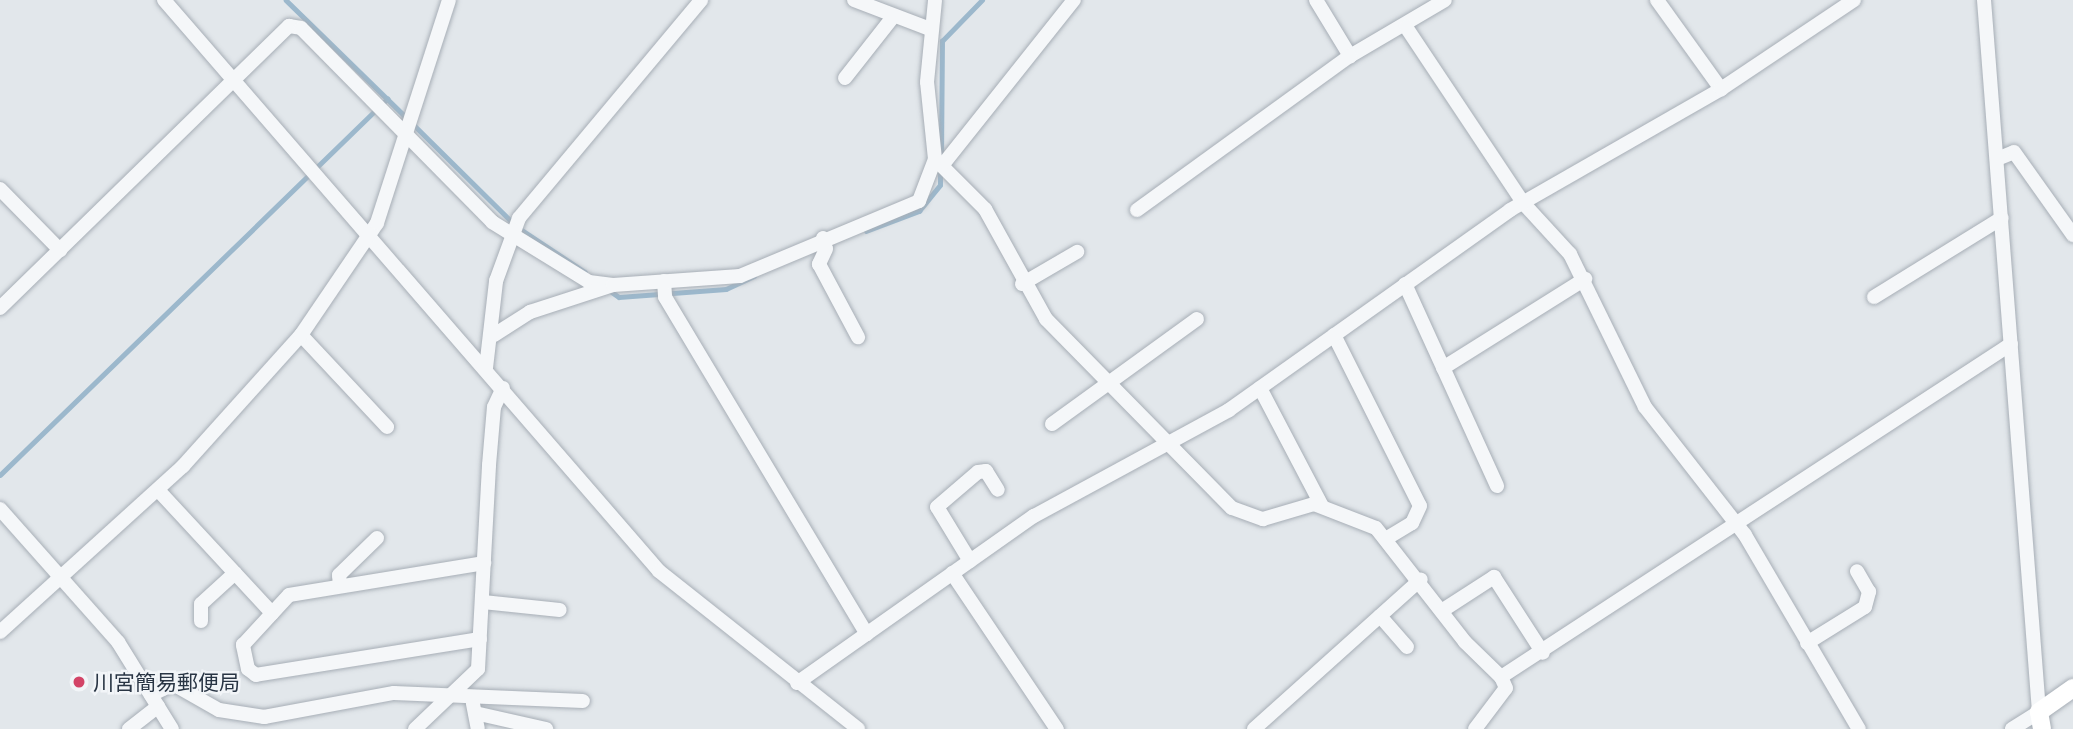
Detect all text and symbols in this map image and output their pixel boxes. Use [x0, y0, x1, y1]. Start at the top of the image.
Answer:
place label: 川宮簡易郵便局 [93, 669, 240, 695]
marker: 川宮簡易郵便局 [71, 674, 87, 690]

